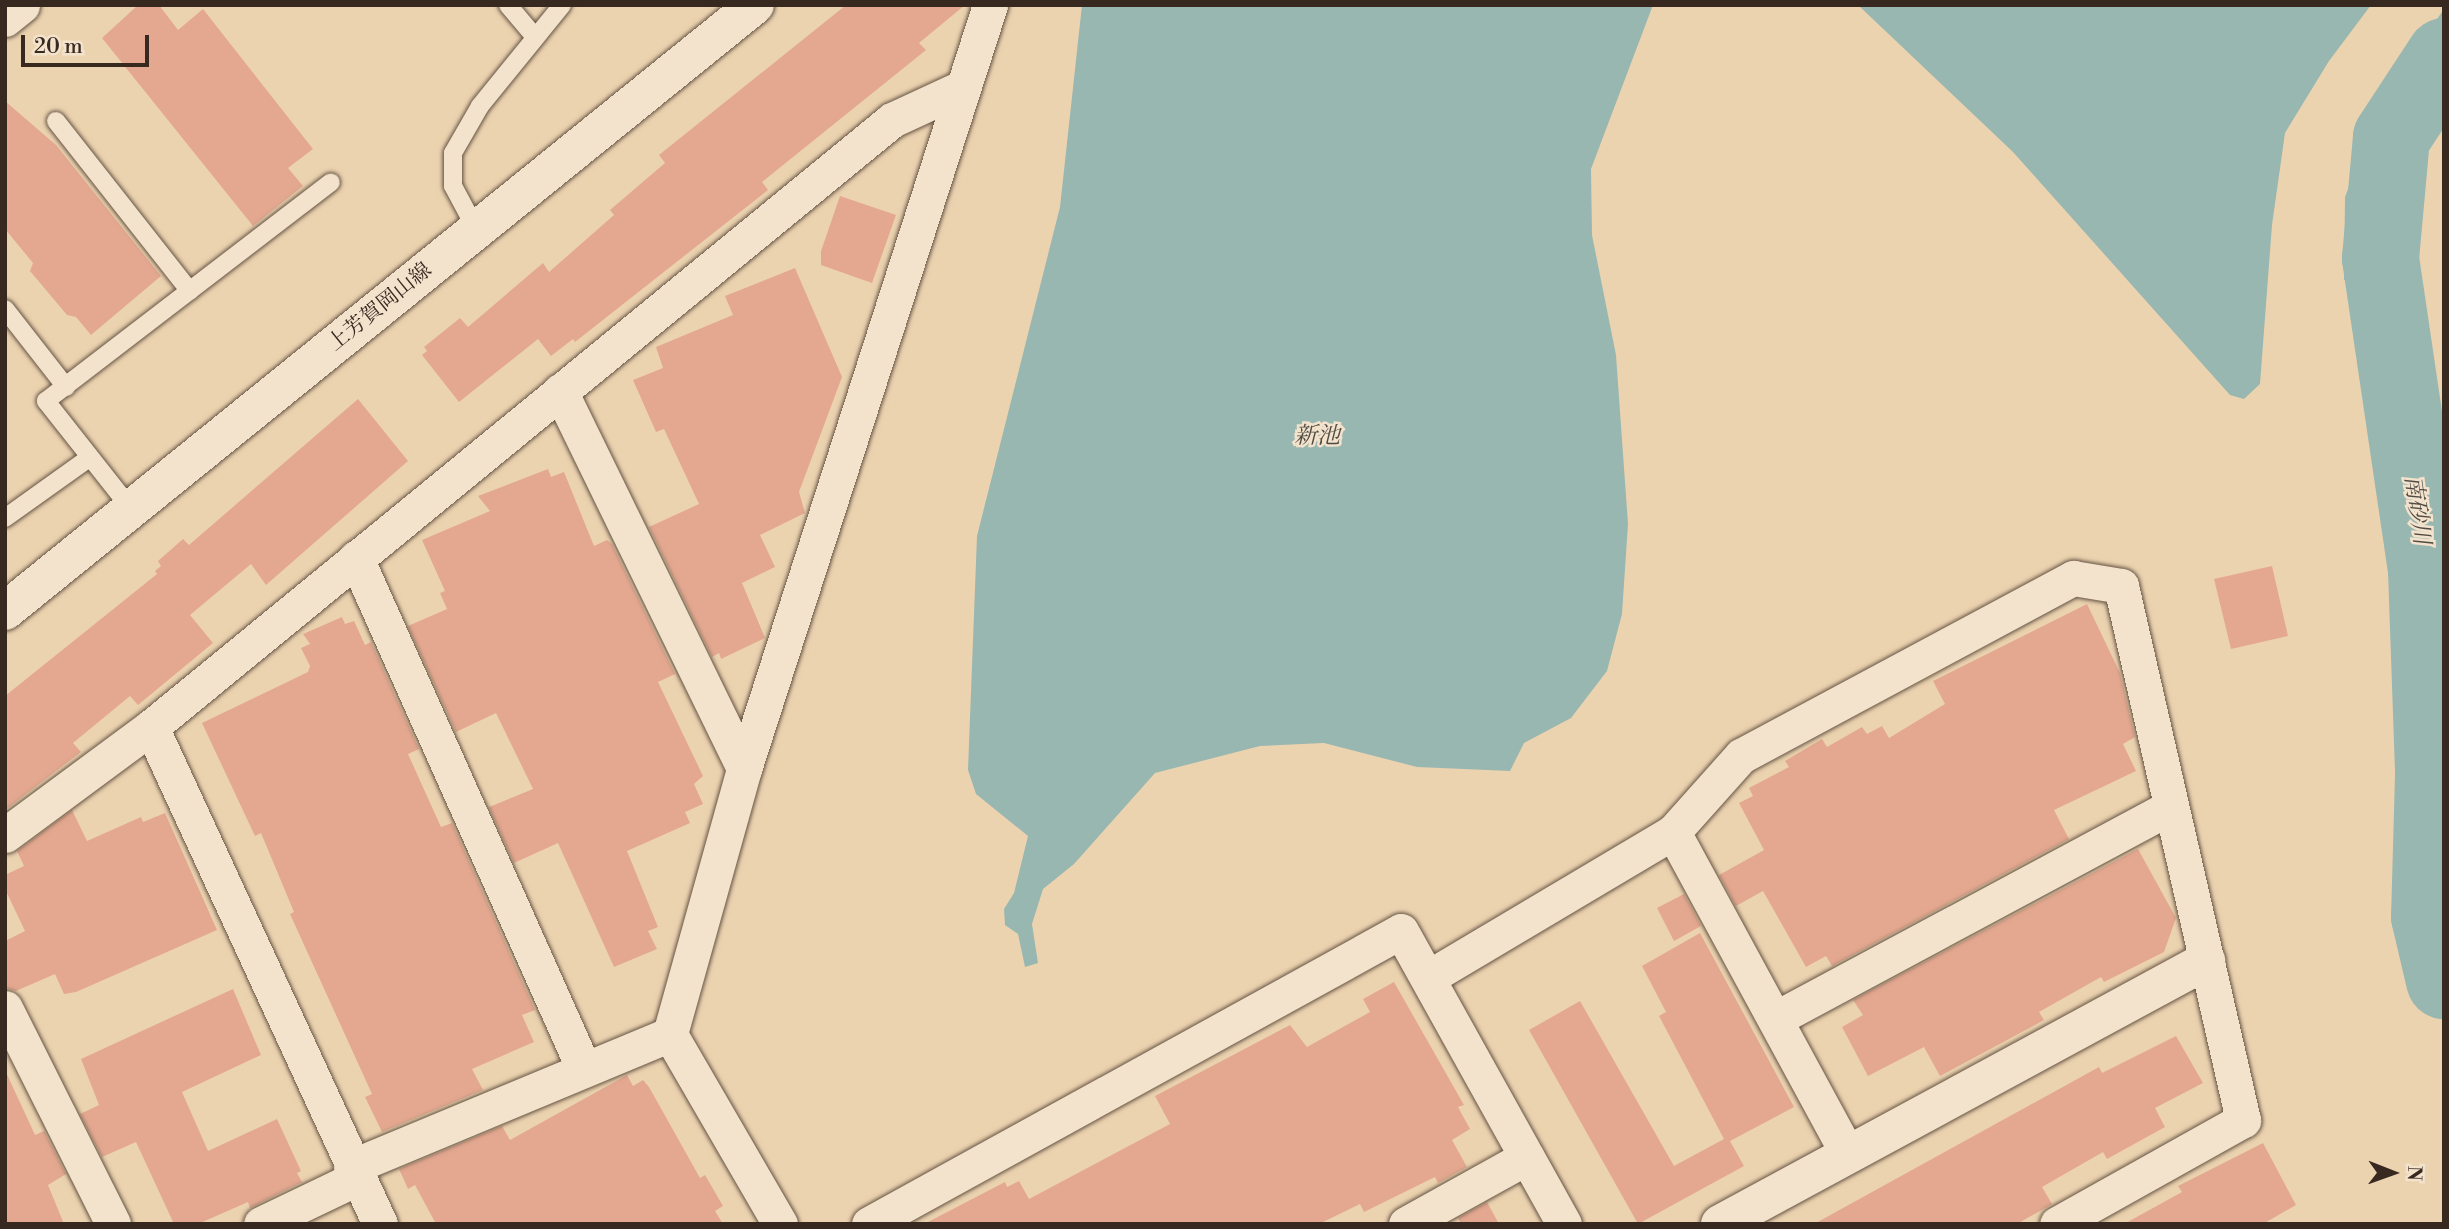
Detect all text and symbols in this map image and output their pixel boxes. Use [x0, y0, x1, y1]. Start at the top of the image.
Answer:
scale bar [24, 21, 152, 65]
text: 20 m [34, 34, 83, 60]
street label: 上芳賀岡山線 [323, 258, 437, 356]
water label: 新池 [1294, 422, 1340, 450]
water label: 南砂川 [2399, 474, 2435, 546]
north arrow [2358, 1138, 2428, 1208]
text: N [2402, 1166, 2426, 1181]

